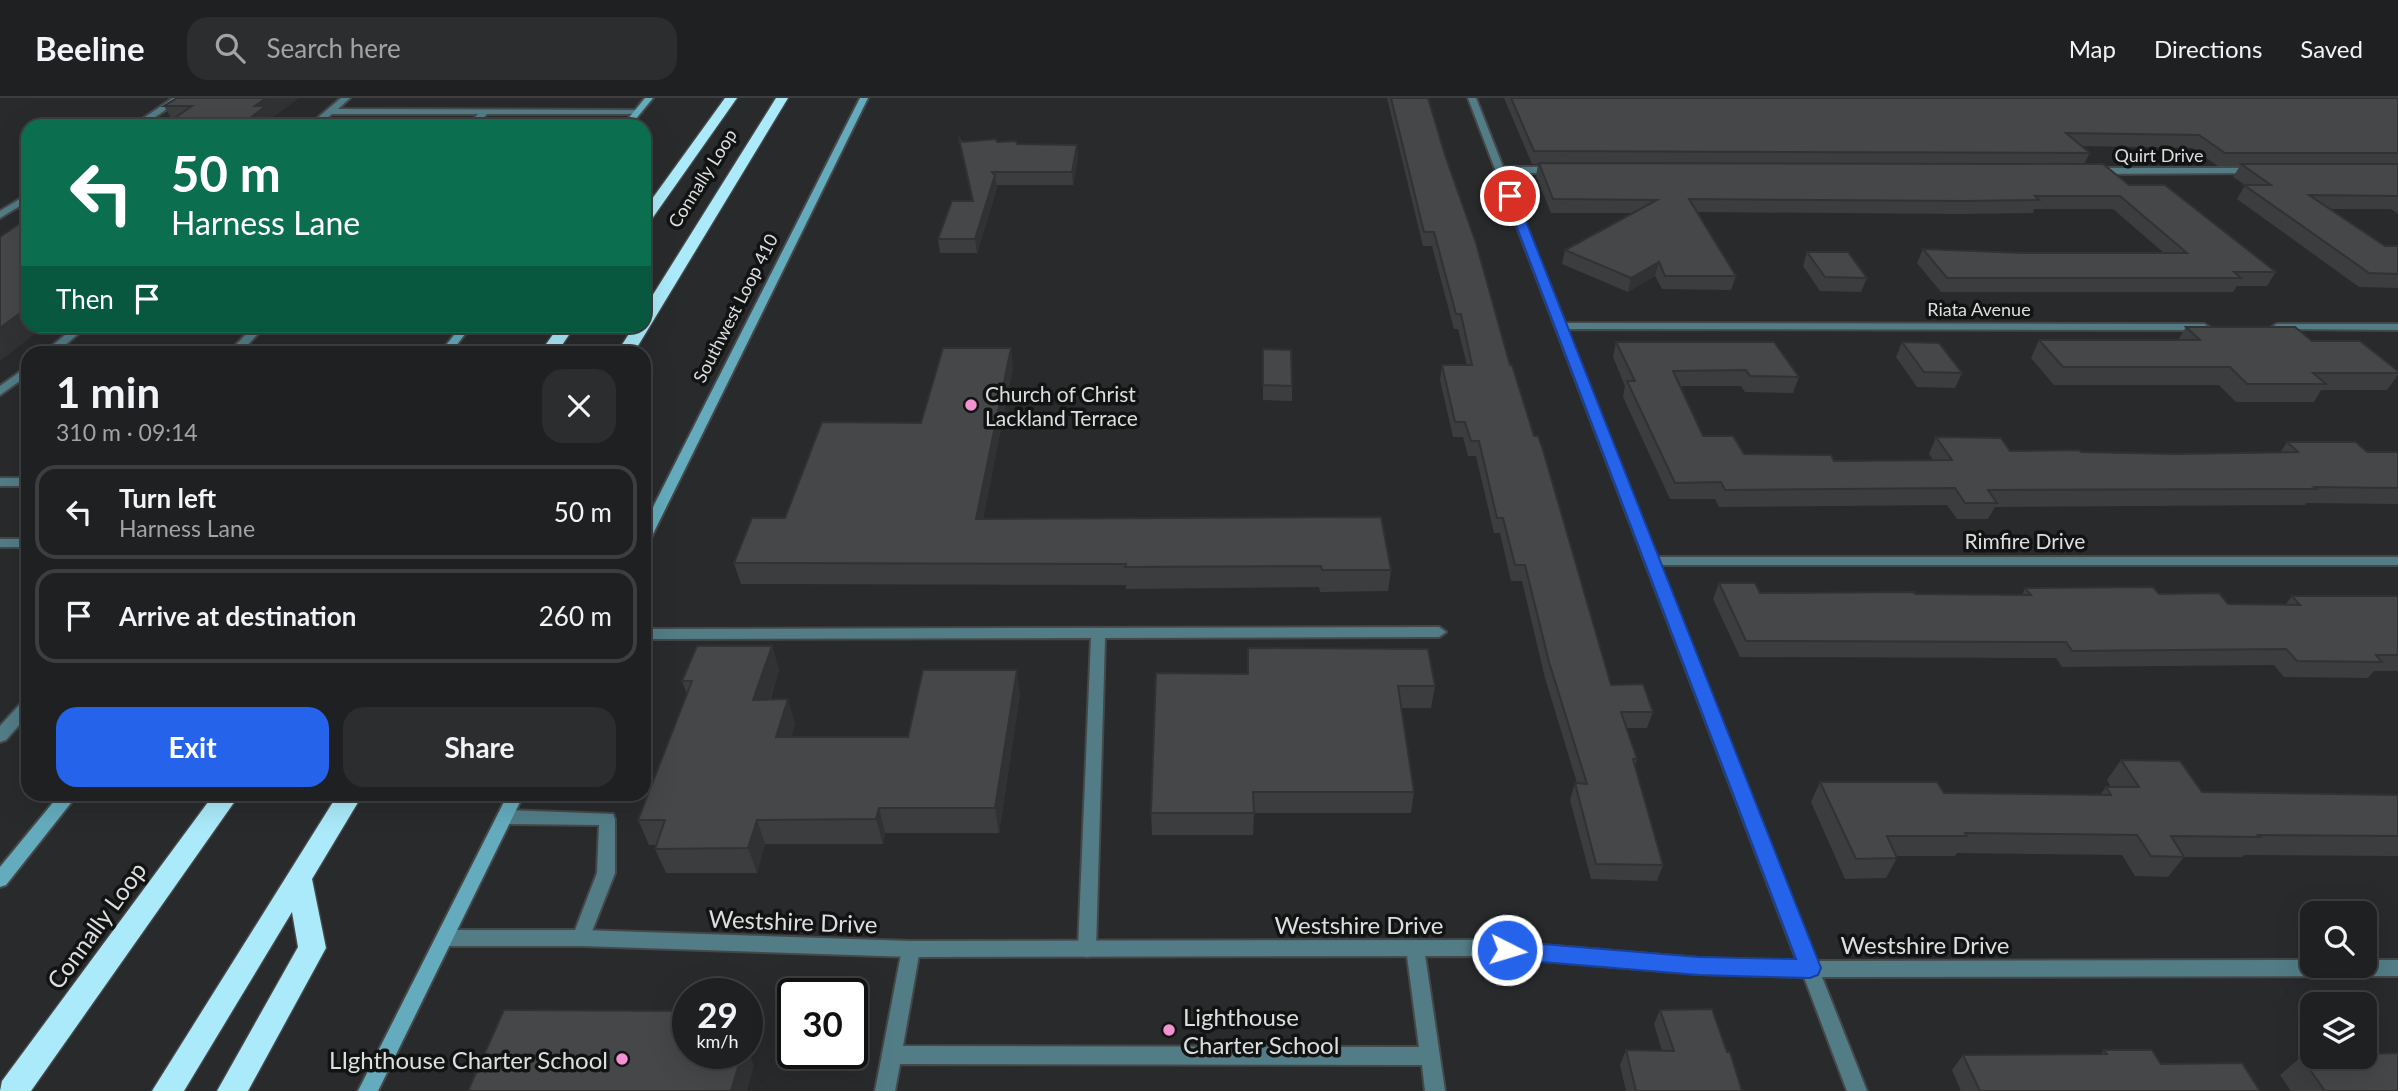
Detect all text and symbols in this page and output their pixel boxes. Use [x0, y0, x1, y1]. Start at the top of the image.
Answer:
search box [187, 17, 677, 80]
text: Beeline [35, 28, 145, 68]
icon: search [211, 29, 249, 67]
text: Search here [267, 32, 401, 64]
text: Map [2069, 34, 2116, 63]
text: Directions [2154, 34, 2262, 63]
text: Saved [2300, 34, 2363, 63]
street label: Connally Loop [663, 125, 741, 231]
text: 50 m [171, 144, 281, 202]
street label: Quirt Drive [2114, 144, 2204, 166]
icon: left [56, 147, 147, 238]
pin [1480, 166, 1540, 226]
icon: arrive [1491, 177, 1529, 215]
text: Harness Lane [171, 203, 360, 242]
street label: Southwest Loop 410 [688, 230, 782, 386]
icon: arrive [128, 280, 166, 318]
text: Then [56, 283, 114, 315]
street label: Riata Avenue [1927, 298, 2031, 320]
text: 1 min [56, 367, 160, 417]
button: close [542, 369, 616, 443]
place label: Church of Christ Lackland Terrace [985, 381, 1138, 430]
marker: Church of Christ Lackland Terrace [963, 397, 979, 413]
text: 310 m · 09:14 [56, 418, 198, 446]
text: Turn left [119, 482, 216, 514]
icon: left [60, 493, 98, 531]
text: 50 m [554, 496, 612, 528]
text: Harness Lane [119, 514, 255, 542]
street label: Rimfire Drive [1965, 528, 2085, 553]
icon: arrive [60, 597, 98, 635]
text: Arrive at destination [119, 600, 356, 632]
text: 260 m [539, 600, 612, 632]
button: Exit [56, 707, 329, 787]
button: Share [343, 707, 616, 787]
street label: Connally Loop [40, 856, 152, 994]
map controls [2300, 901, 2377, 1069]
button: search [2300, 901, 2377, 978]
street label: Westshire Drive [708, 904, 878, 938]
street label: Westshire Drive [1275, 910, 1444, 939]
position arrow [1470, 913, 1544, 987]
street label: Westshire Drive [1841, 930, 2010, 959]
speed limit sign: 30 [777, 978, 868, 1069]
button: layers [2300, 992, 2377, 1069]
text: 29 [697, 993, 738, 1035]
place label: Lighthouse Charter School [1183, 1002, 1339, 1059]
marker: Lighthouse Charter School [1161, 1022, 1177, 1038]
text: km/h [696, 1030, 739, 1052]
place label: LIghthouse Charter School [329, 1045, 608, 1074]
marker: LIghthouse Charter School [614, 1051, 630, 1067]

